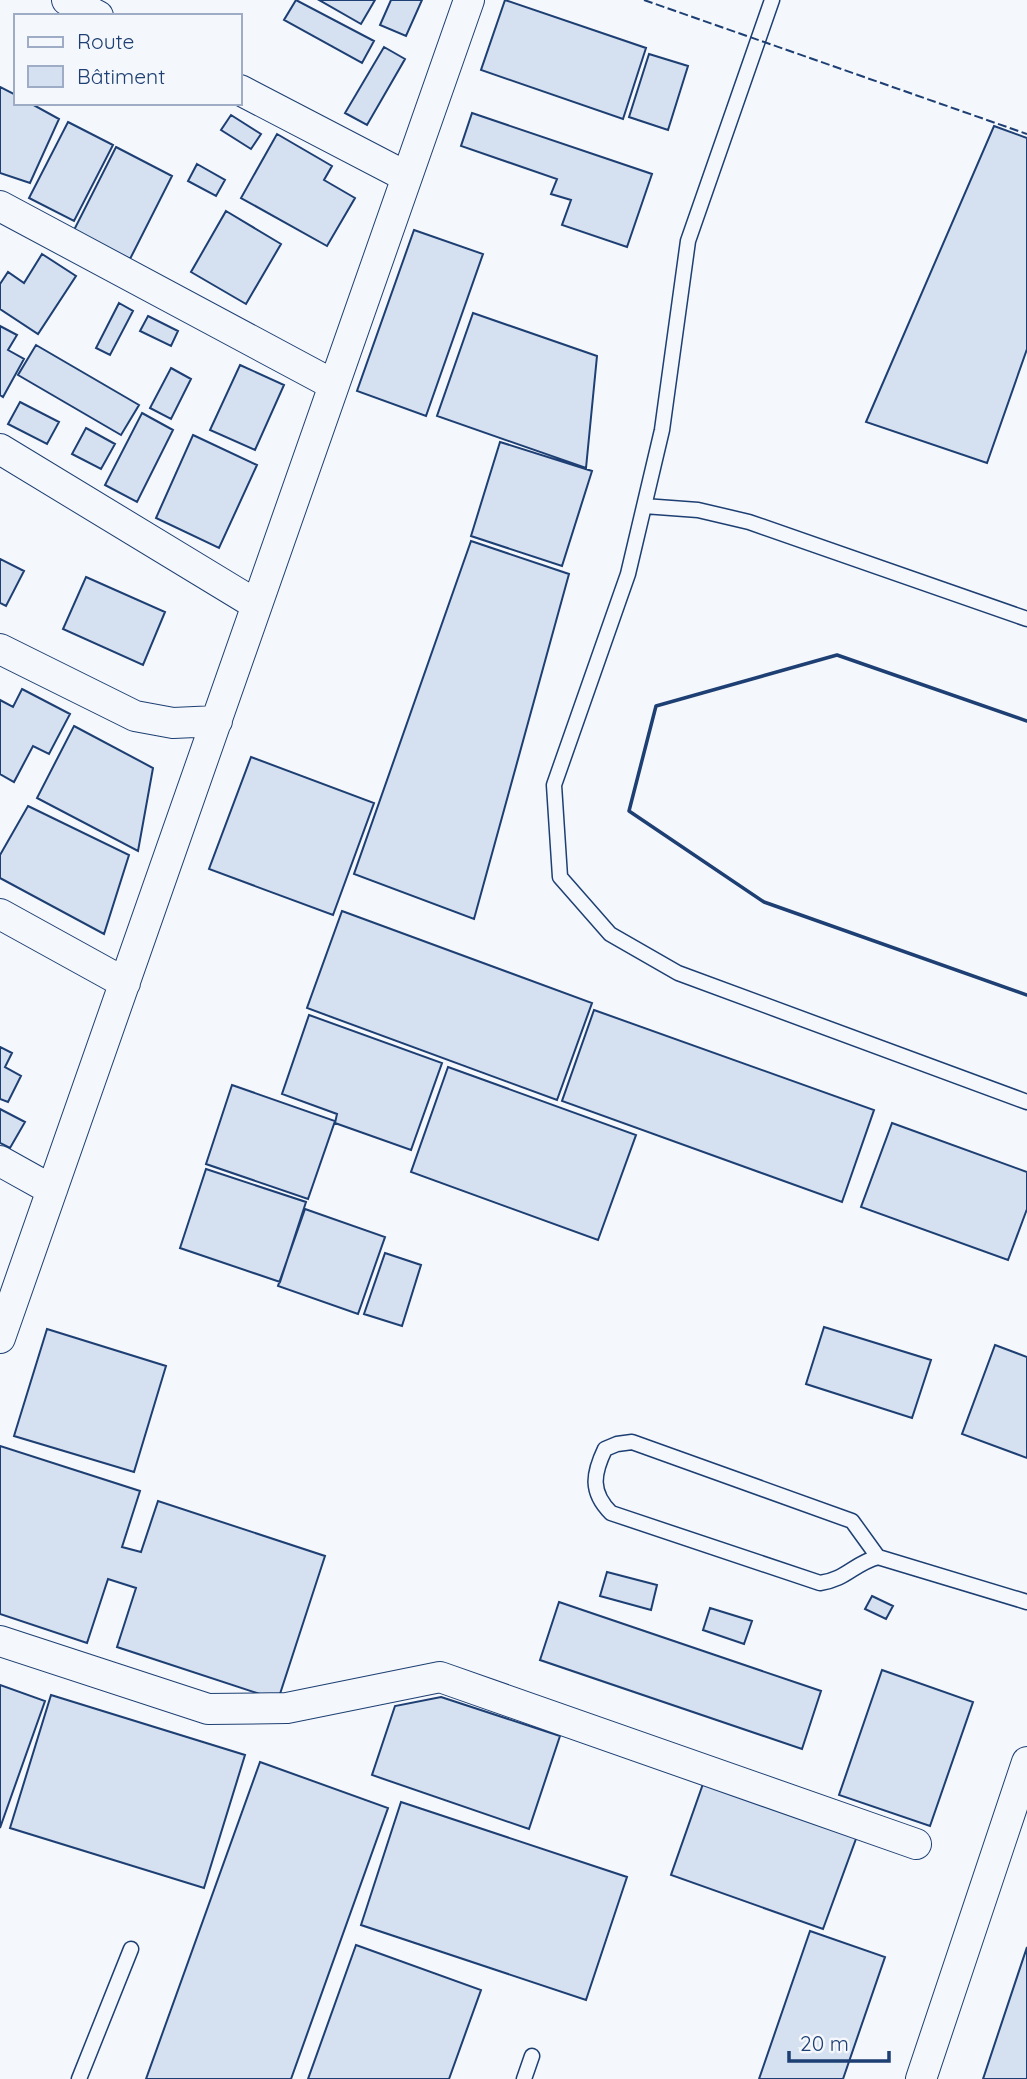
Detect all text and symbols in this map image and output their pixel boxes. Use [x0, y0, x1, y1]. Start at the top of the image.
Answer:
legend [14, 14, 242, 105]
text: Route [77, 28, 134, 54]
text: Bâtiment [77, 63, 165, 89]
scale bar [789, 2020, 889, 2064]
text: 20 m [800, 2030, 849, 2056]

